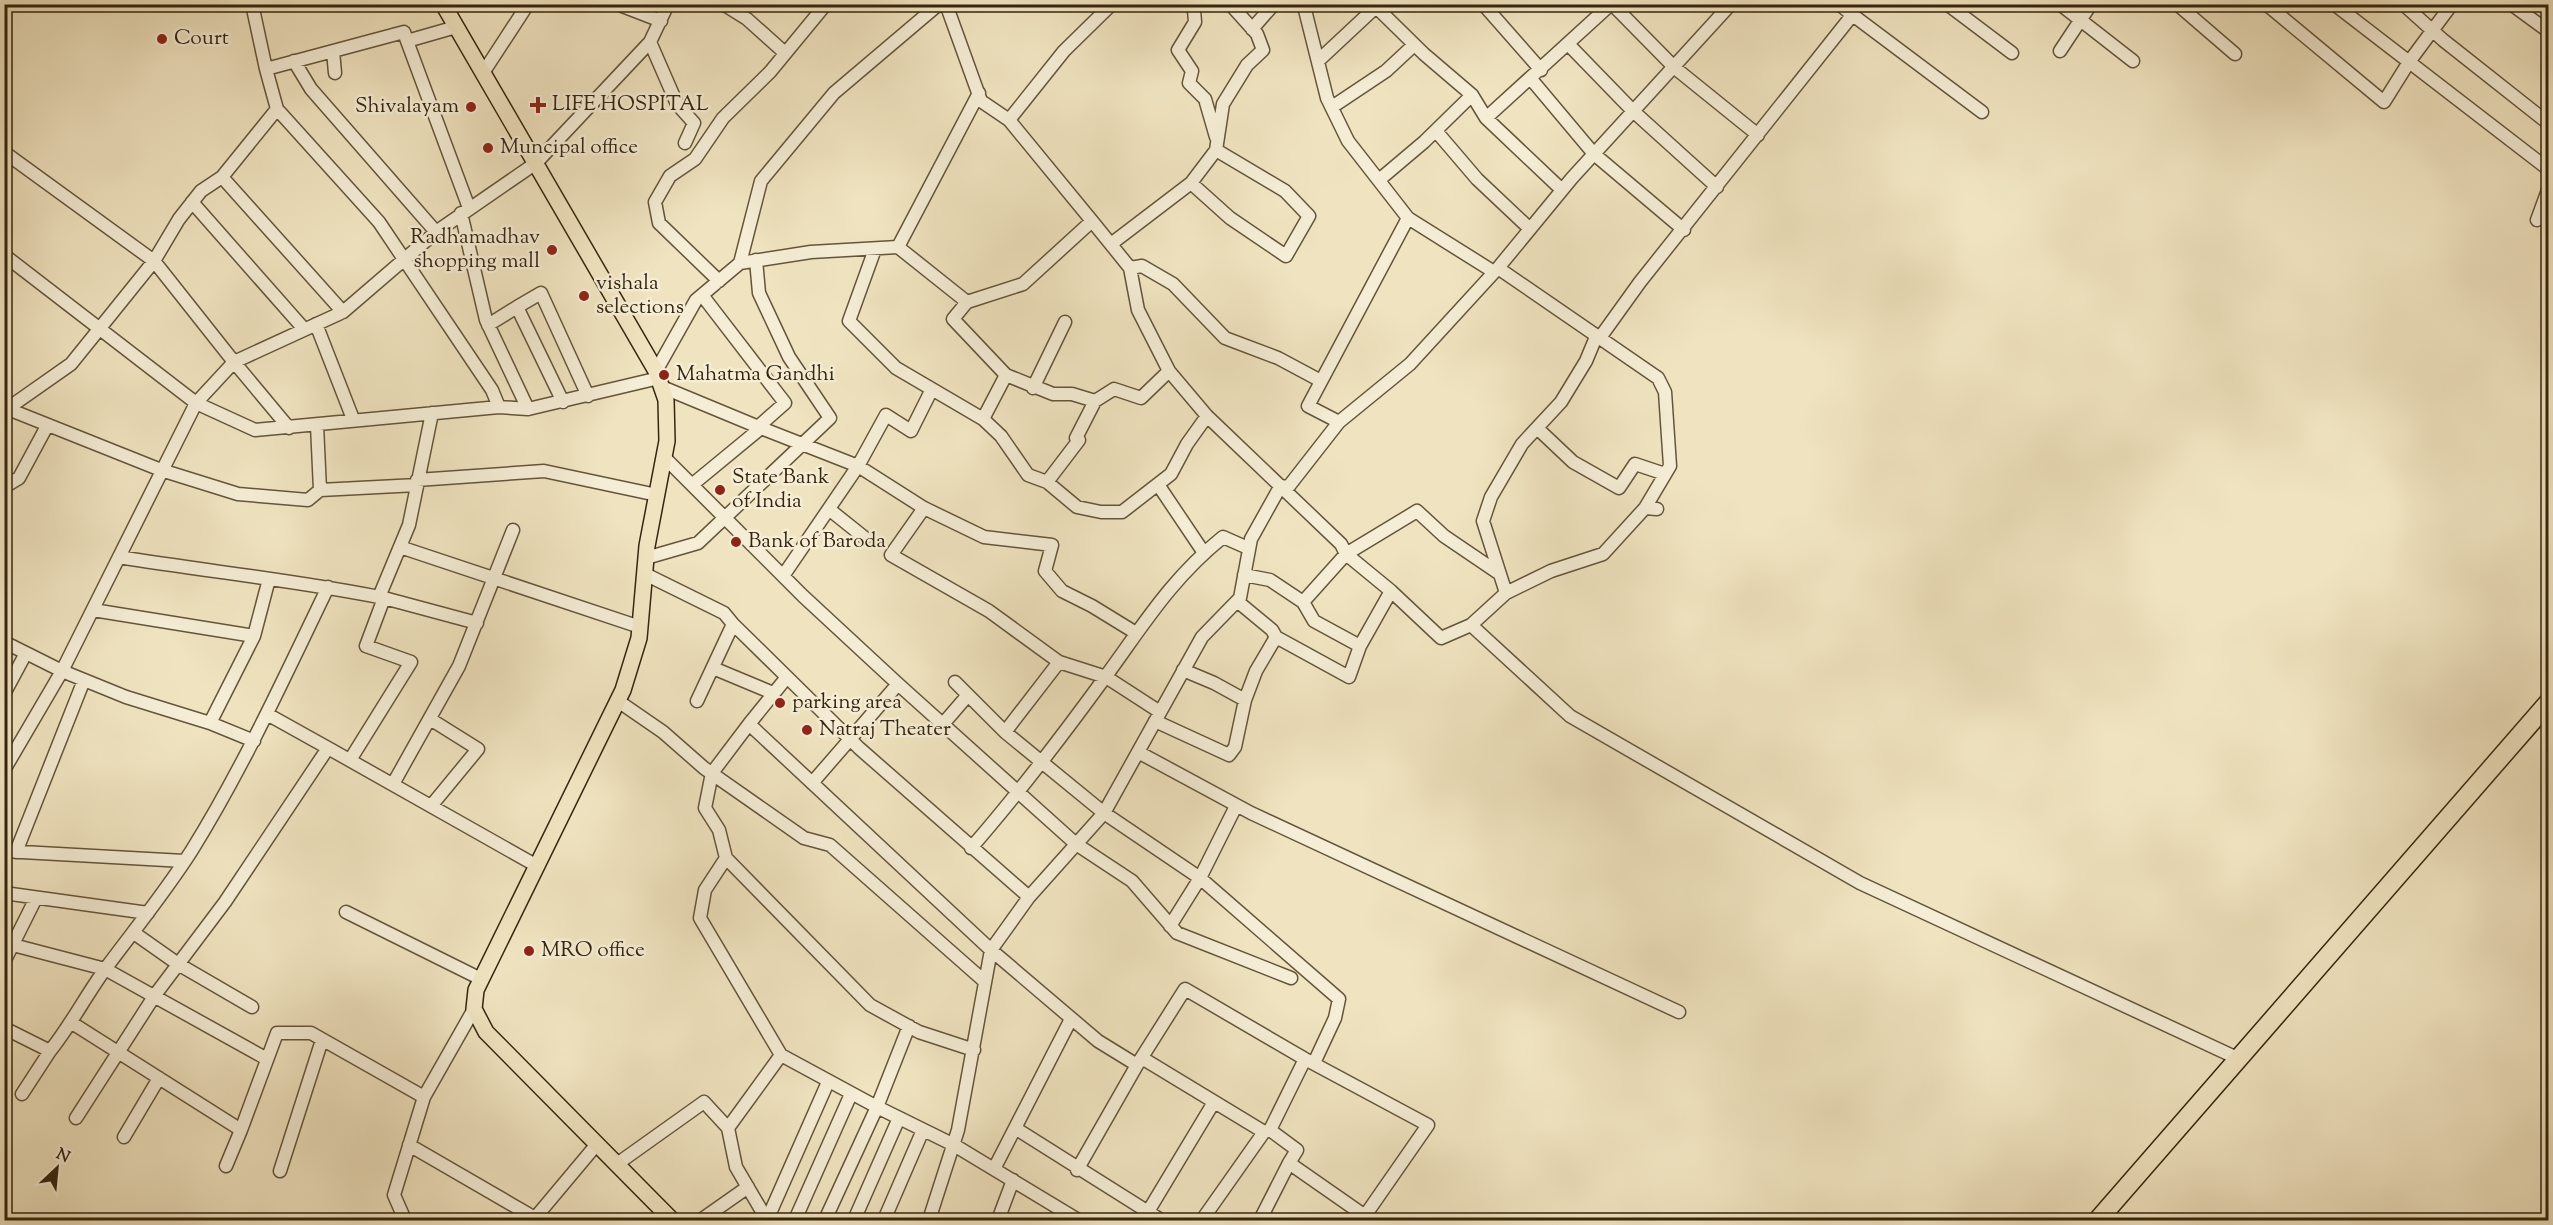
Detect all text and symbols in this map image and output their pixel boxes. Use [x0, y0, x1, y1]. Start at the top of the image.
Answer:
place label: Court [174, 24, 229, 54]
marker: Court [155, 32, 169, 46]
place label: LIFE HOSPITAL [552, 90, 709, 120]
place label: Shivalayam [355, 92, 459, 122]
marker: LIFE HOSPITAL [529, 96, 547, 114]
marker: Shivalayam [464, 100, 478, 114]
place label: Muncipal office [500, 133, 638, 163]
marker: Muncipal office [481, 141, 495, 155]
place label: Radhamadhav shopping mall [410, 223, 540, 277]
marker: Radhamadhav shopping mall [545, 243, 559, 257]
place label: vishala selections [596, 269, 684, 323]
marker: vishala selections [577, 289, 591, 303]
place label: Mahatma Gandhi [676, 360, 835, 390]
marker: Mahatma Gandhi [657, 368, 671, 382]
place label: State Bank of India [732, 463, 830, 517]
marker: State Bank of India [713, 483, 727, 497]
place label: Bank of Baroda [748, 527, 886, 557]
marker: Bank of Baroda [729, 535, 743, 549]
place label: parking area [792, 688, 902, 718]
marker: parking area [773, 696, 787, 710]
place label: Natraj Theater [819, 715, 951, 745]
marker: Natraj Theater [800, 723, 814, 737]
place label: MRO office [541, 936, 645, 966]
marker: MRO office [522, 944, 536, 958]
north arrow [27, 1138, 87, 1198]
text: N [52, 1144, 73, 1170]

